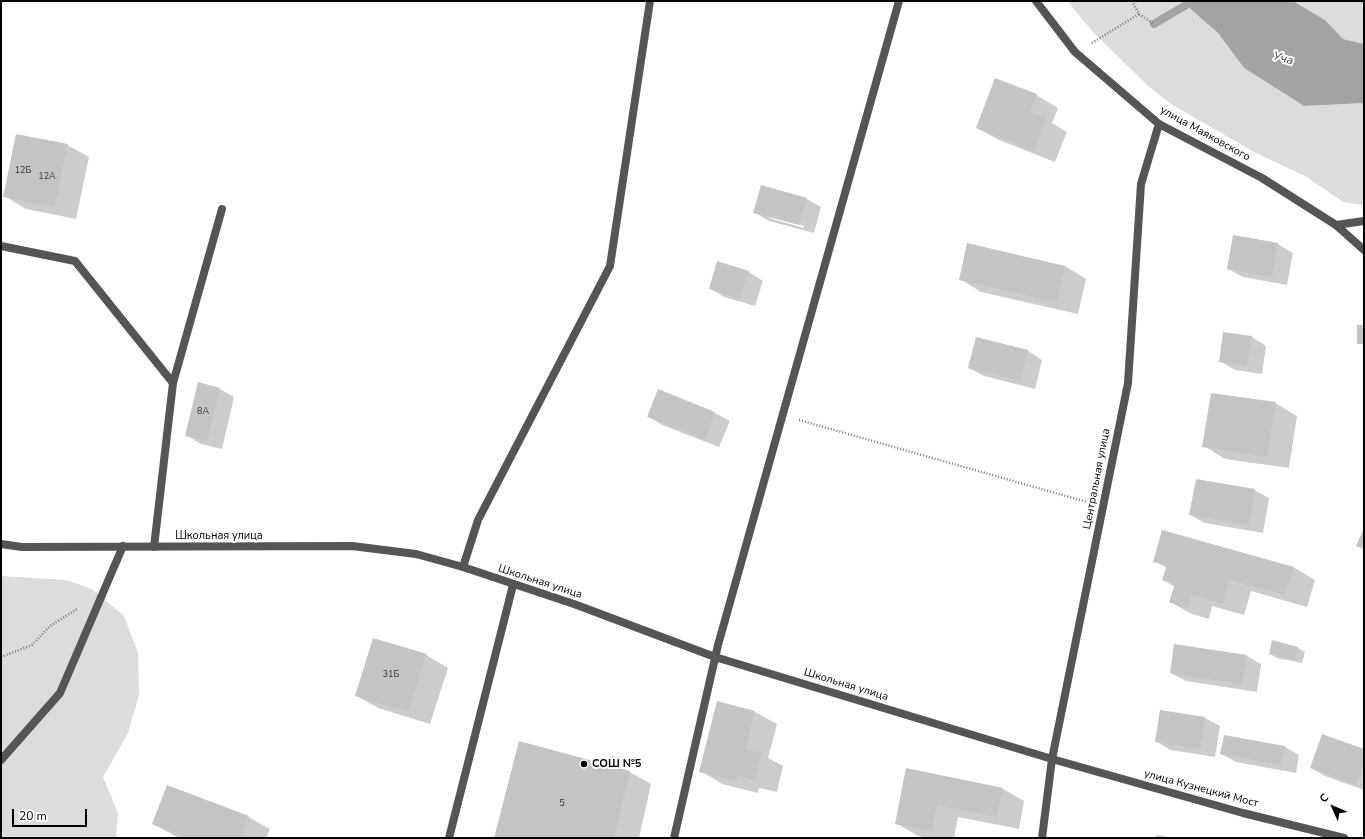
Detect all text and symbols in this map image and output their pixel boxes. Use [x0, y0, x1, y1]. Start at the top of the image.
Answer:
water label: Уча [1271, 49, 1295, 69]
street label: улица Маяковского [1158, 104, 1252, 164]
house number: 12Б [15, 166, 31, 176]
house number: 12А [38, 172, 56, 182]
house number: 8А [197, 407, 209, 417]
street label: Центральная улица [1081, 427, 1113, 531]
street label: Школьная улица [175, 529, 263, 543]
street label: Школьная улица [496, 562, 584, 602]
street label: Школьная улица [802, 666, 890, 704]
house number: 31Б [383, 670, 399, 680]
place label: СОШ №5 [592, 757, 641, 771]
marker: СОШ №5 [579, 759, 589, 769]
street label: улица Кузнецкий Мост [1142, 767, 1260, 811]
north arrow [1313, 787, 1353, 827]
text: С [1316, 790, 1332, 806]
house number: 5 [559, 799, 565, 809]
scale bar [14, 801, 89, 827]
text: 20 m [19, 808, 47, 824]

